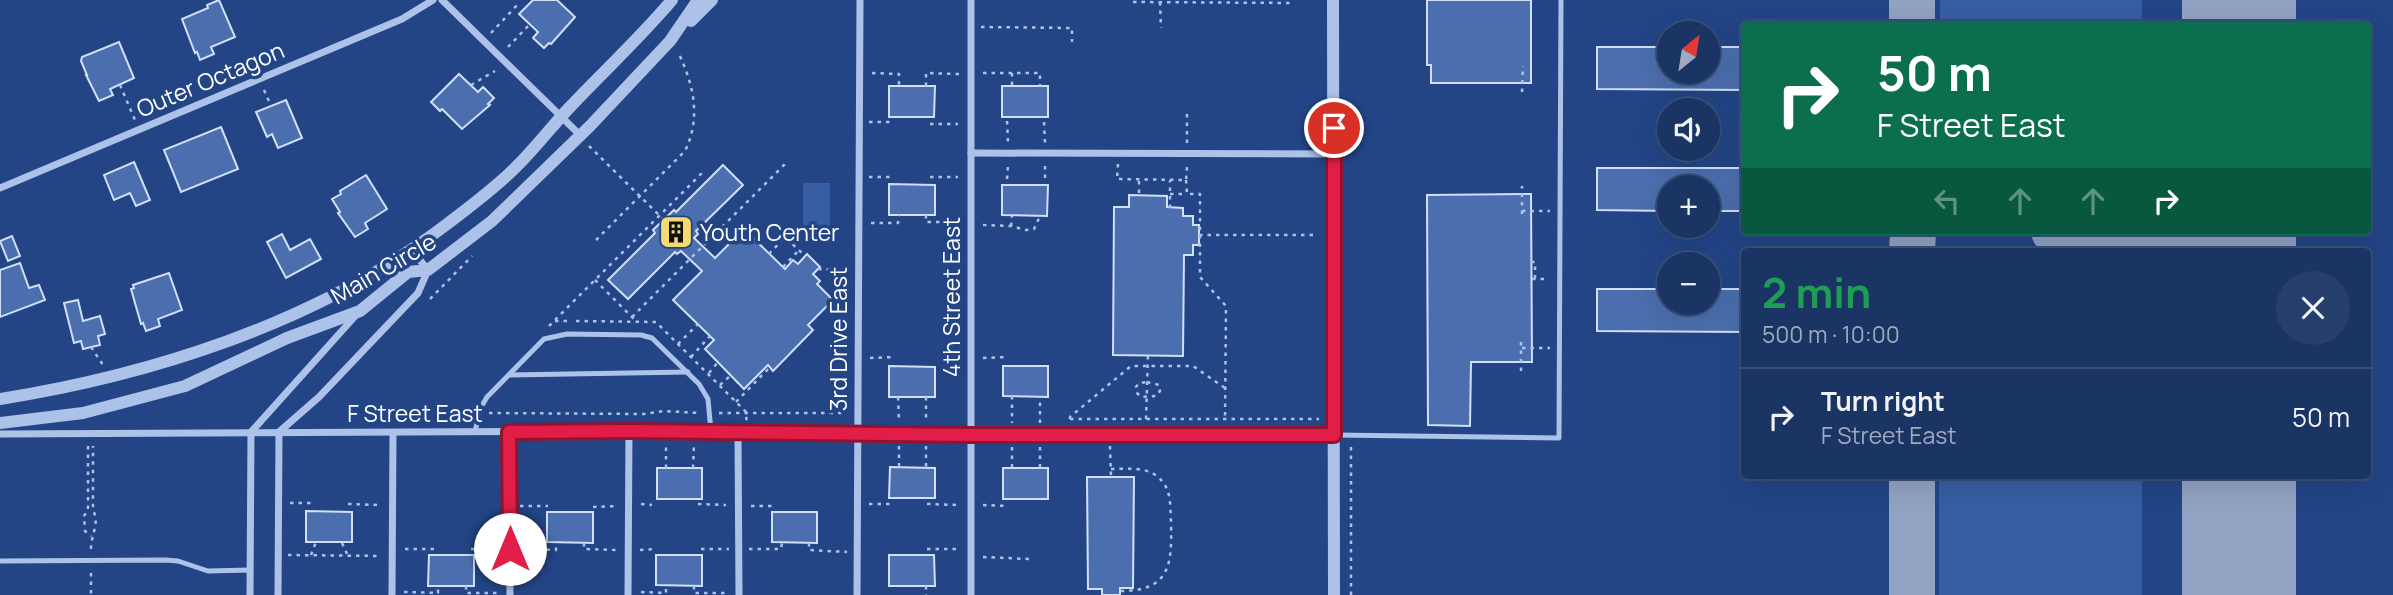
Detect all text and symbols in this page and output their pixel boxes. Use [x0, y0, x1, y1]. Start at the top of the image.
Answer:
north arrow [1657, 21, 1720, 84]
map controls [1657, 21, 1720, 315]
street label: Outer Octagon [131, 33, 289, 125]
text: 50 m [1877, 39, 1992, 106]
icon: right [1762, 49, 1853, 140]
pin [1304, 98, 1364, 158]
button: sound [1657, 98, 1720, 161]
text: F Street East [1877, 103, 2066, 147]
icon: arrive [1315, 109, 1353, 147]
button: + [1657, 175, 1720, 238]
icon: left [1928, 182, 1966, 220]
icon: ahead [2001, 182, 2039, 220]
icon: ahead [2074, 182, 2112, 220]
icon: right [2147, 182, 2185, 220]
building icon: Youth Center [657, 213, 695, 251]
place label: Youth Center [700, 216, 839, 248]
street label: 4th Street East [935, 217, 967, 377]
street label: Main Circle [324, 225, 442, 311]
button: − [1657, 252, 1720, 315]
text: 2 min [1762, 263, 1871, 321]
street label: 3rd Drive East [822, 267, 854, 411]
button: close [2276, 271, 2350, 345]
text: 500 m · 10:00 [1762, 318, 1900, 350]
text: Turn right [1821, 383, 1945, 419]
street label: F Street East [347, 397, 483, 429]
icon: right [1762, 398, 1800, 436]
text: 50 m [2292, 399, 2350, 435]
text: F Street East [1821, 419, 1957, 451]
position arrow [473, 512, 547, 586]

